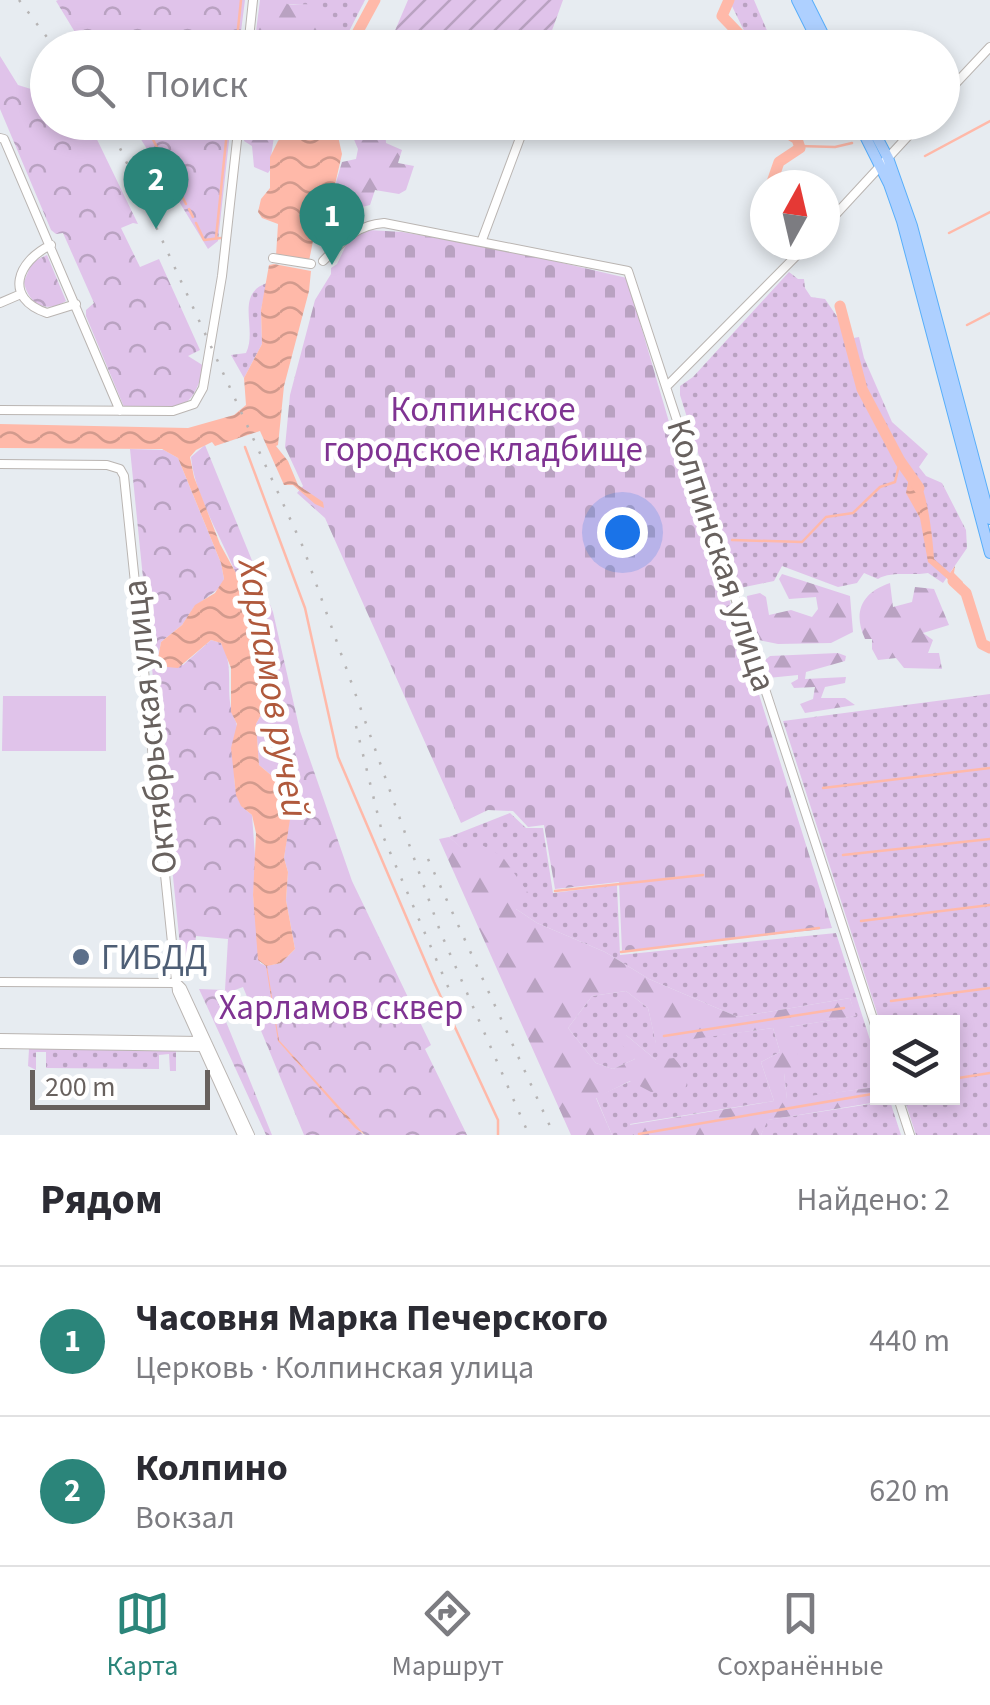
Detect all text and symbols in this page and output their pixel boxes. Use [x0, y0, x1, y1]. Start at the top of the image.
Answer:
search box [30, 30, 960, 140]
icon: search [65, 58, 120, 113]
text: Поиск [145, 58, 248, 112]
pin: 2 [124, 146, 188, 229]
north arrow [750, 170, 840, 260]
pin: 1 [300, 182, 364, 265]
park label: Колпинское городское кладбище [323, 385, 643, 475]
street label: Колпинская улица [653, 413, 789, 698]
your location [597, 507, 648, 558]
water label: Харламов ручей [223, 552, 322, 822]
street label: Октябрьская улица [110, 577, 190, 877]
place label: ГИБДД [101, 933, 207, 983]
marker: ГИБДД [70, 946, 92, 968]
park label: Харламов сквер [219, 983, 463, 1033]
map controls [870, 1015, 960, 1105]
button: layers [870, 1015, 960, 1105]
scale bar [30, 1065, 210, 1110]
text: 200 m [45, 1067, 116, 1107]
text: Рядом [40, 1170, 163, 1230]
text: Найдено: 2 [796, 1177, 950, 1223]
text: Часовня Марка Печерского [135, 1291, 608, 1345]
text: 1 [64, 1318, 81, 1364]
text: 440 m [869, 1318, 950, 1364]
text: Церковь · Колпинская улица [135, 1345, 534, 1391]
text: Колпино [135, 1441, 288, 1495]
text: 2 [64, 1468, 81, 1514]
text: 620 m [869, 1468, 950, 1514]
text: Вокзал [135, 1495, 235, 1541]
tab: Карта [107, 1586, 178, 1686]
tab: Маршрут [392, 1586, 504, 1686]
tab: Сохранённые [717, 1586, 883, 1686]

